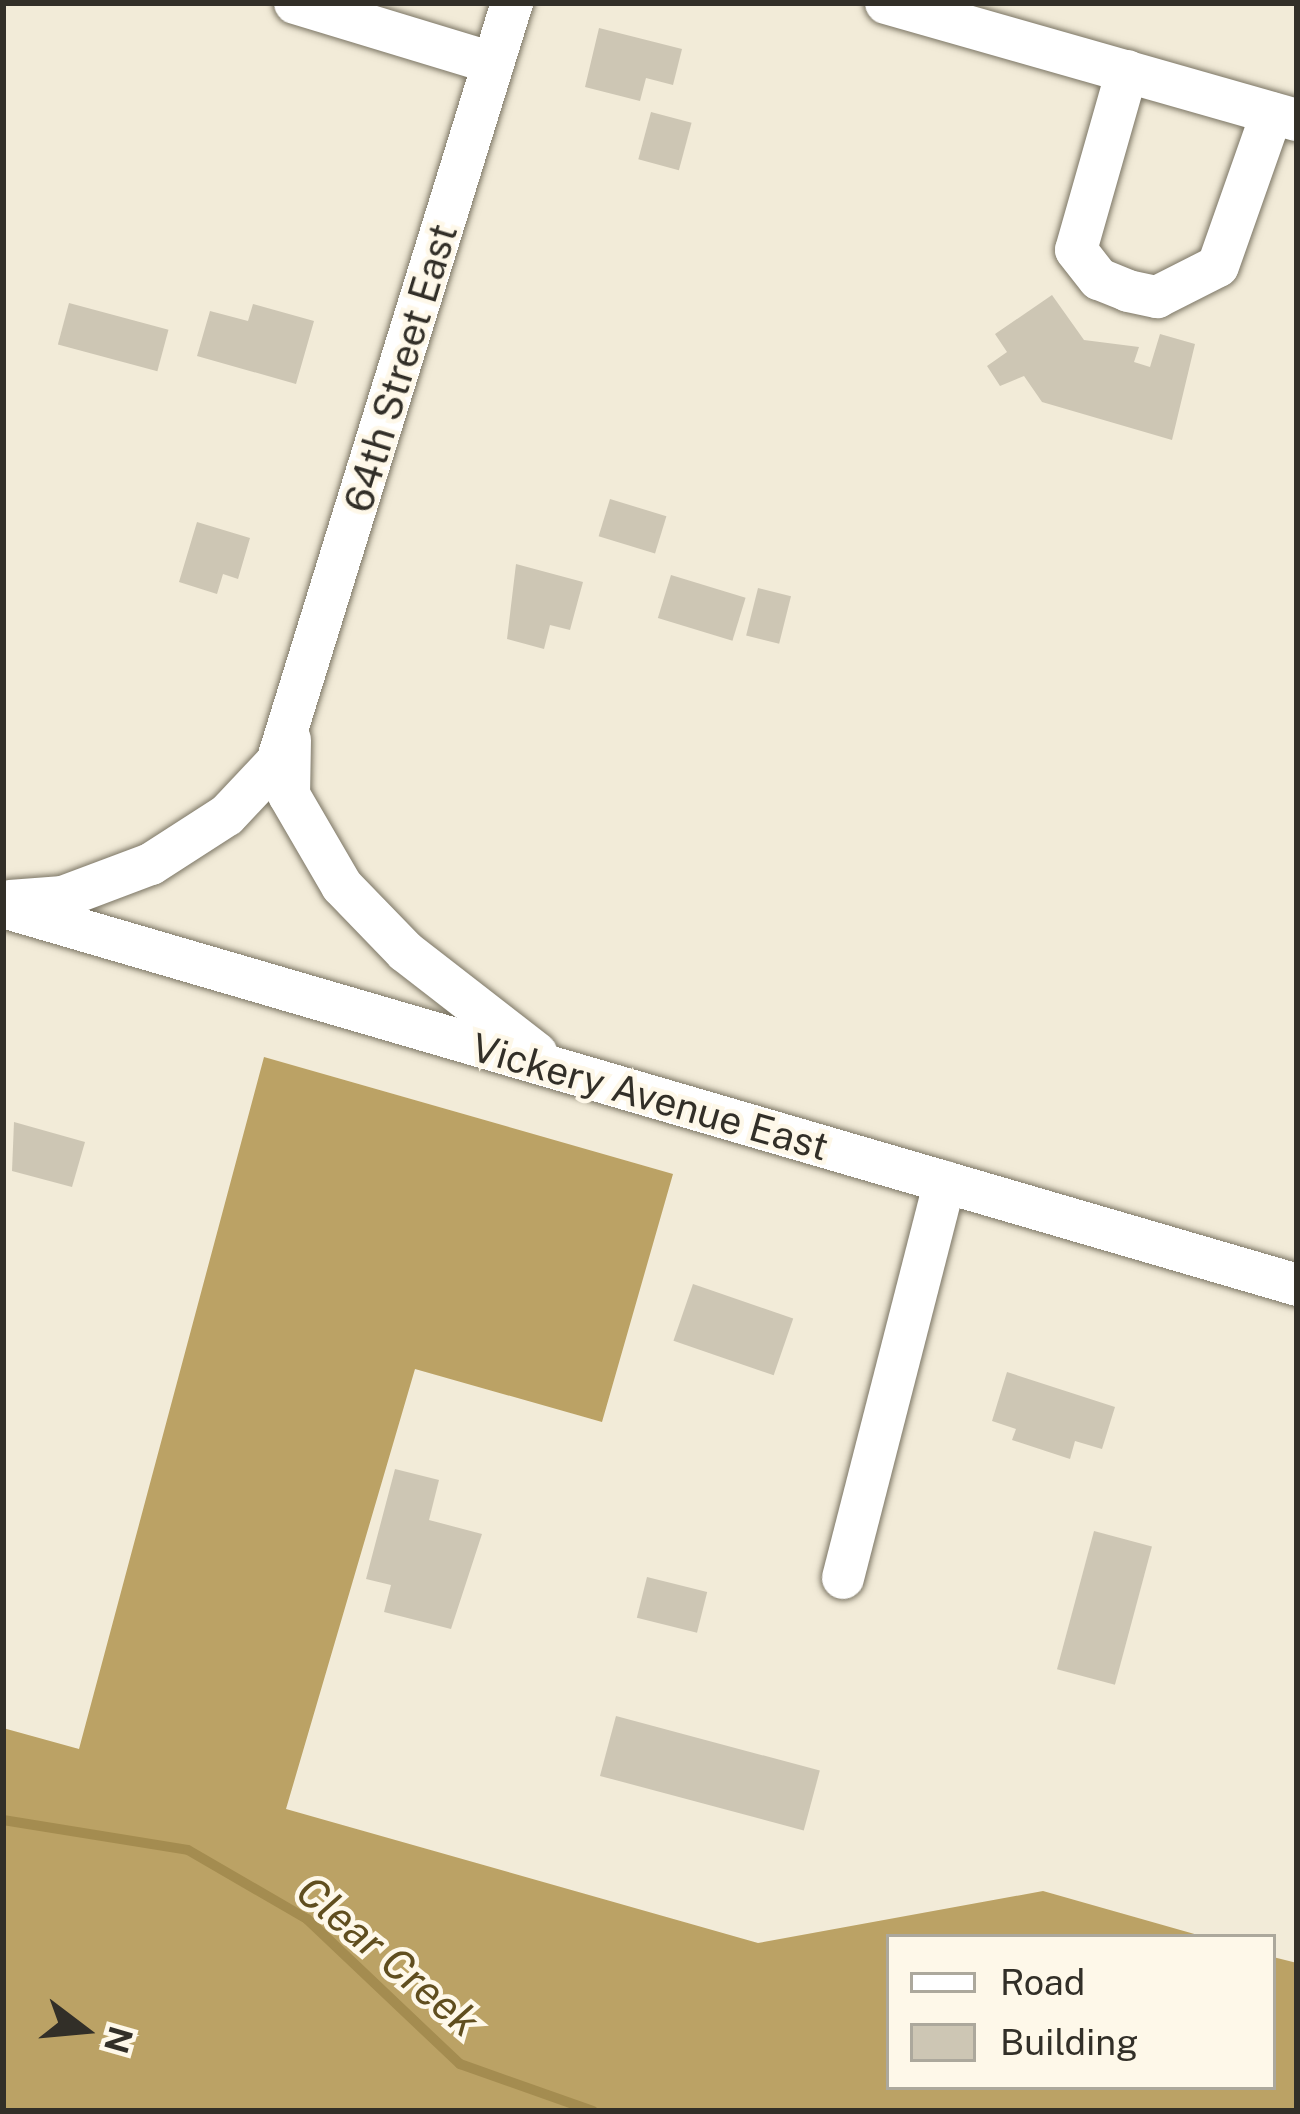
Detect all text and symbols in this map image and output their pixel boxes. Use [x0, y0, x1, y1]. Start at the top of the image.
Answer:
street label: 64th Street East [335, 218, 467, 518]
street label: Vickery Avenue East [466, 1024, 834, 1170]
water label: Clear Creek [287, 1865, 489, 2047]
legend [886, 1934, 1276, 2090]
text: Road [1000, 1961, 1085, 2003]
north arrow [24, 1970, 144, 2090]
text: Building [1000, 2021, 1138, 2063]
text: N [97, 2022, 140, 2058]

